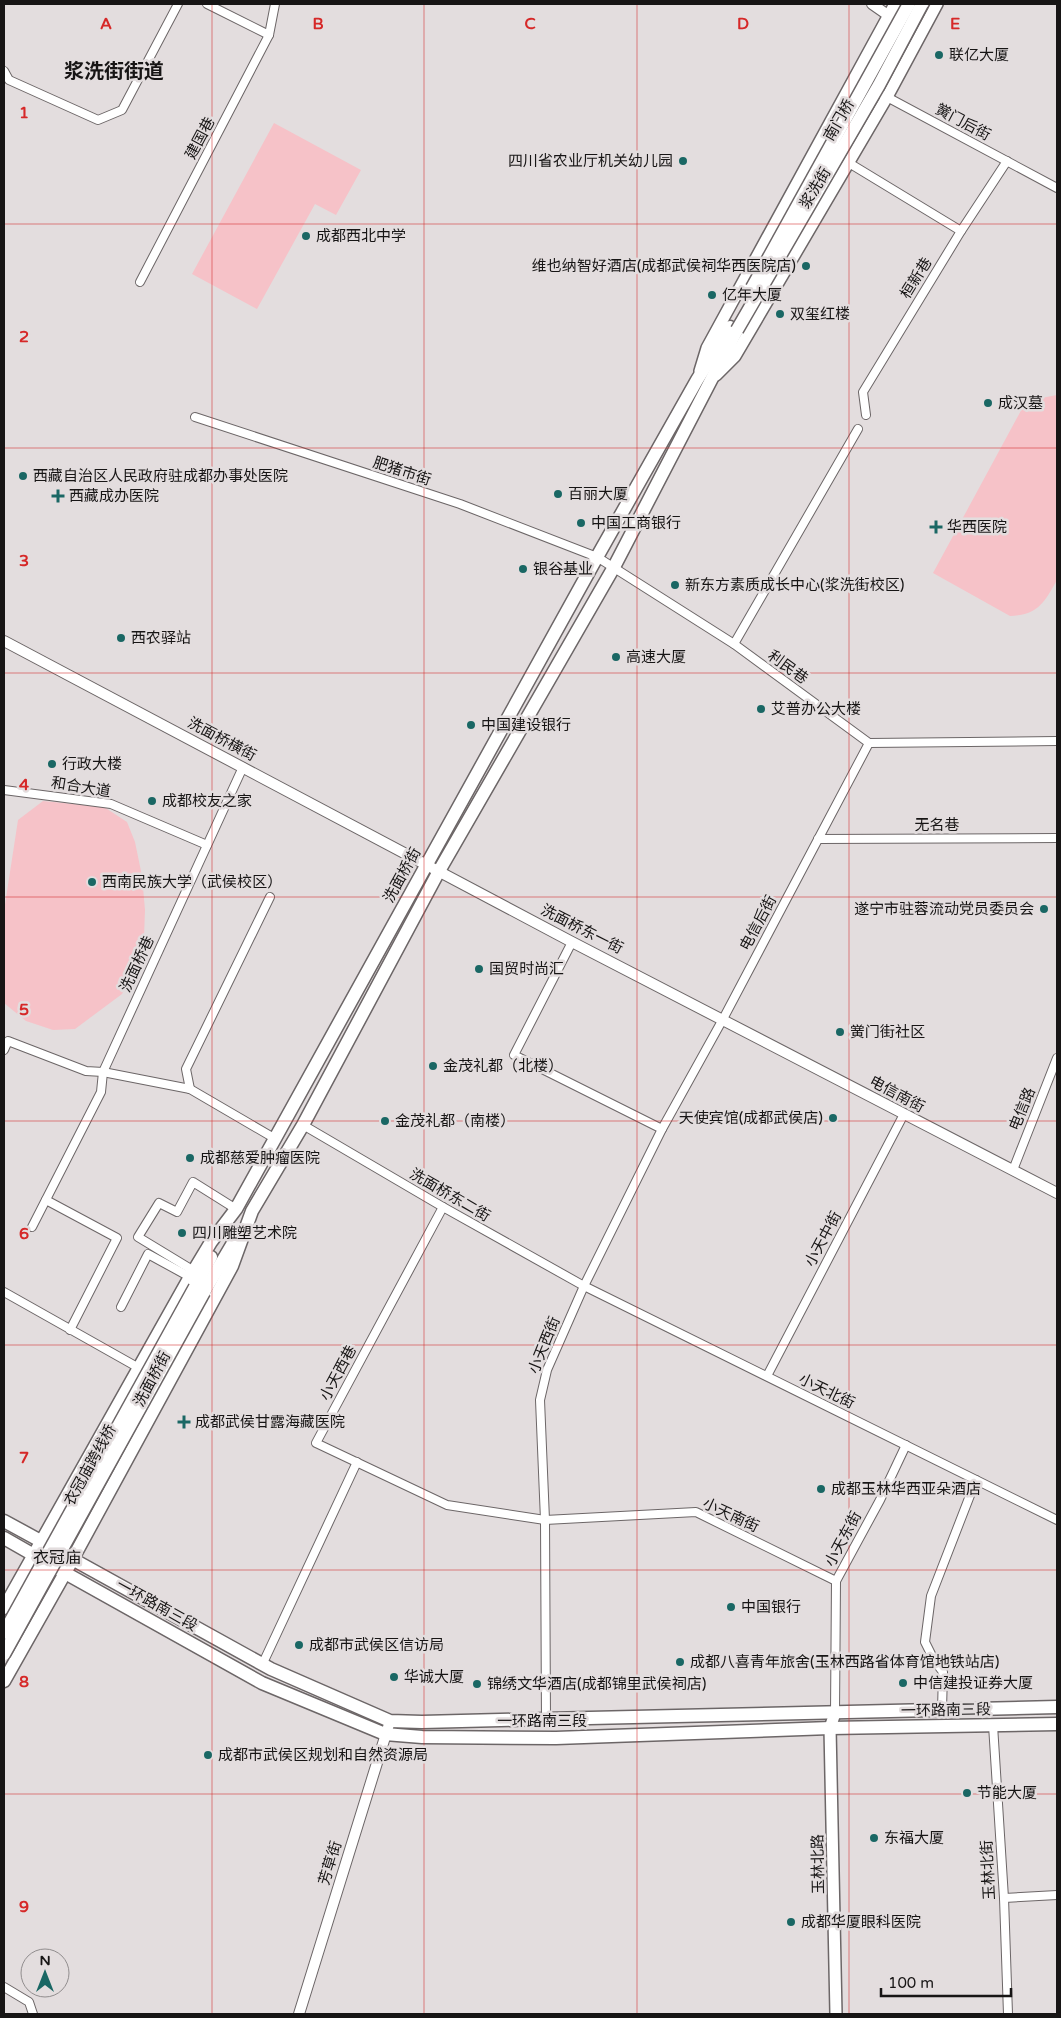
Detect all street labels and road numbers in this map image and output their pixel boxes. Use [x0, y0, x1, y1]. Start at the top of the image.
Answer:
street label: 南门桥 [820, 96, 858, 144]
street label: 黉门后街 [932, 100, 994, 144]
street label: 建国巷 [181, 114, 219, 162]
street label: 浆洗街 [796, 164, 834, 212]
street label: 桓新巷 [896, 254, 936, 302]
street label: 肥猪市街 [371, 453, 433, 489]
street label: 利民巷 [765, 646, 811, 688]
street label: 洗面桥横街 [185, 713, 259, 765]
street label: 和合大道 [50, 773, 112, 801]
street label: 无名巷 [914, 816, 960, 834]
street label: 洗面桥街 [380, 844, 424, 906]
street label: 电信后街 [736, 892, 780, 954]
street label: 洗面桥东一街 [538, 901, 626, 957]
street label: 洗面桥巷 [116, 933, 158, 995]
street label: 电信南街 [866, 1072, 928, 1116]
street label: 电信路 [1005, 1085, 1039, 1133]
street label: 洗面桥东二街 [407, 1165, 493, 1225]
street label: 小天中街 [801, 1208, 845, 1270]
street label: 小天西街 [524, 1314, 564, 1376]
street label: 小天西巷 [316, 1342, 360, 1404]
street label: 洗面桥街 [130, 1348, 174, 1410]
street label: 小天北街 [796, 1370, 858, 1412]
street label: 衣冠庙跨线桥 [60, 1421, 120, 1509]
street label: 小天南街 [700, 1494, 762, 1536]
street label: 小天东街 [821, 1508, 865, 1570]
street label: 一环路南三段 [113, 1575, 201, 1635]
street label: 一环路南三段 [901, 1700, 991, 1720]
street label: 一环路南三段 [497, 1712, 587, 1730]
street label: 玉林北路 [808, 1834, 828, 1894]
street label: 芳草街 [315, 1839, 345, 1887]
street label: 玉林北街 [977, 1840, 999, 1900]

